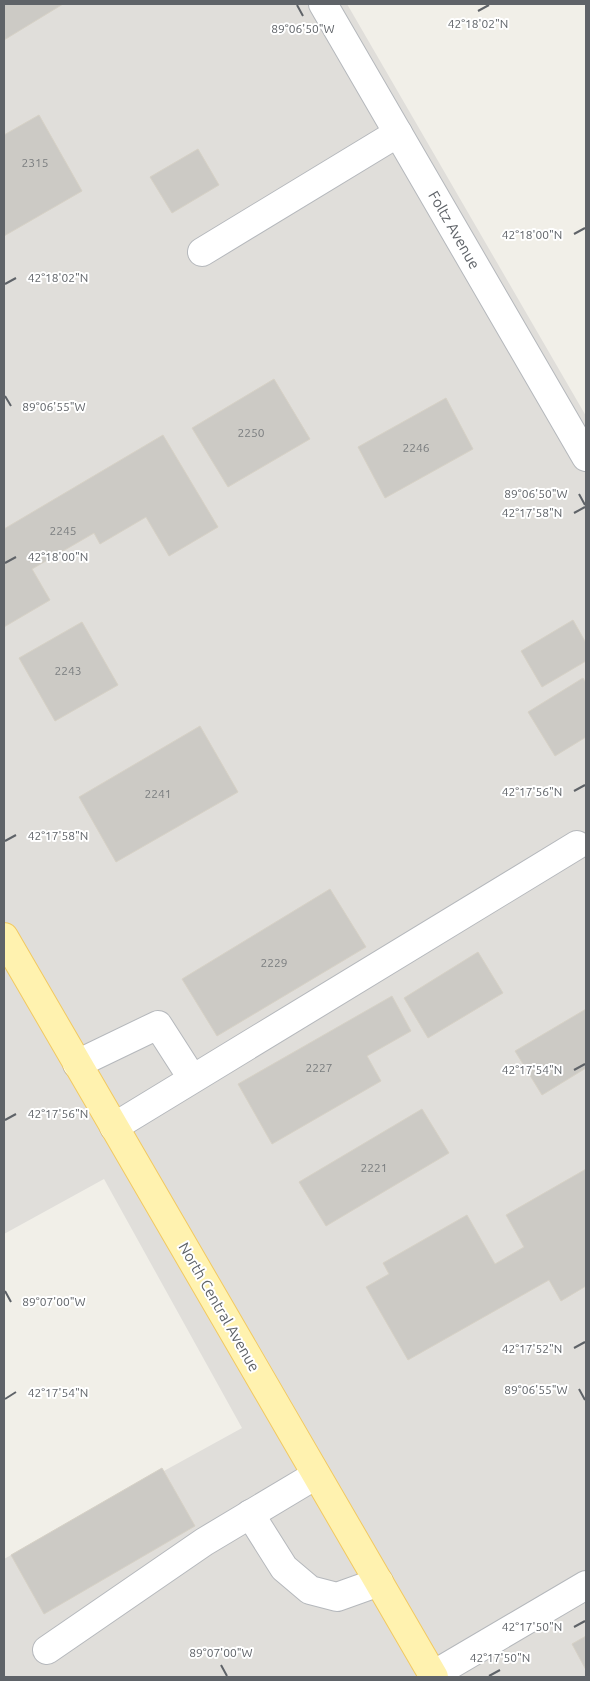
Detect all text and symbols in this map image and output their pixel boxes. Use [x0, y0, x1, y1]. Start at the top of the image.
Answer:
text: 42°18'02"N [448, 17, 508, 30]
text: 89°06'50"W [271, 22, 335, 35]
house number: 2315 [21, 156, 49, 169]
street label: Foltz Avenue [425, 188, 484, 272]
text: 42°18'00"N [502, 228, 562, 241]
text: 42°18'02"N [28, 271, 88, 284]
text: 89°06'55"W [22, 400, 86, 413]
house number: 2250 [237, 426, 265, 439]
house number: 2246 [402, 441, 430, 454]
text: 89°06'50"W [504, 487, 568, 500]
text: 42°17'58"N [502, 506, 562, 519]
house number: 2245 [49, 524, 77, 537]
text: 42°18'00"N [28, 550, 88, 563]
house number: 2243 [54, 664, 82, 677]
text: 42°17'56"N [502, 785, 562, 798]
house number: 2241 [144, 787, 172, 800]
text: 42°17'58"N [28, 829, 88, 842]
house number: 2229 [260, 956, 288, 969]
house number: 2227 [305, 1061, 333, 1074]
text: 42°17'54"N [502, 1063, 562, 1076]
text: 42°17'56"N [28, 1107, 88, 1120]
house number: 2221 [360, 1161, 388, 1174]
street label: North Central Avenue [176, 1239, 263, 1374]
text: 89°07'00"W [22, 1295, 86, 1308]
text: 42°17'52"N [502, 1342, 562, 1355]
text: 89°06'55"W [504, 1383, 568, 1396]
text: 42°17'54"N [28, 1386, 88, 1399]
text: 42°17'50"N [502, 1620, 562, 1633]
text: 89°07'00"W [189, 1646, 253, 1659]
text: 42°17'50"N [470, 1651, 530, 1664]

